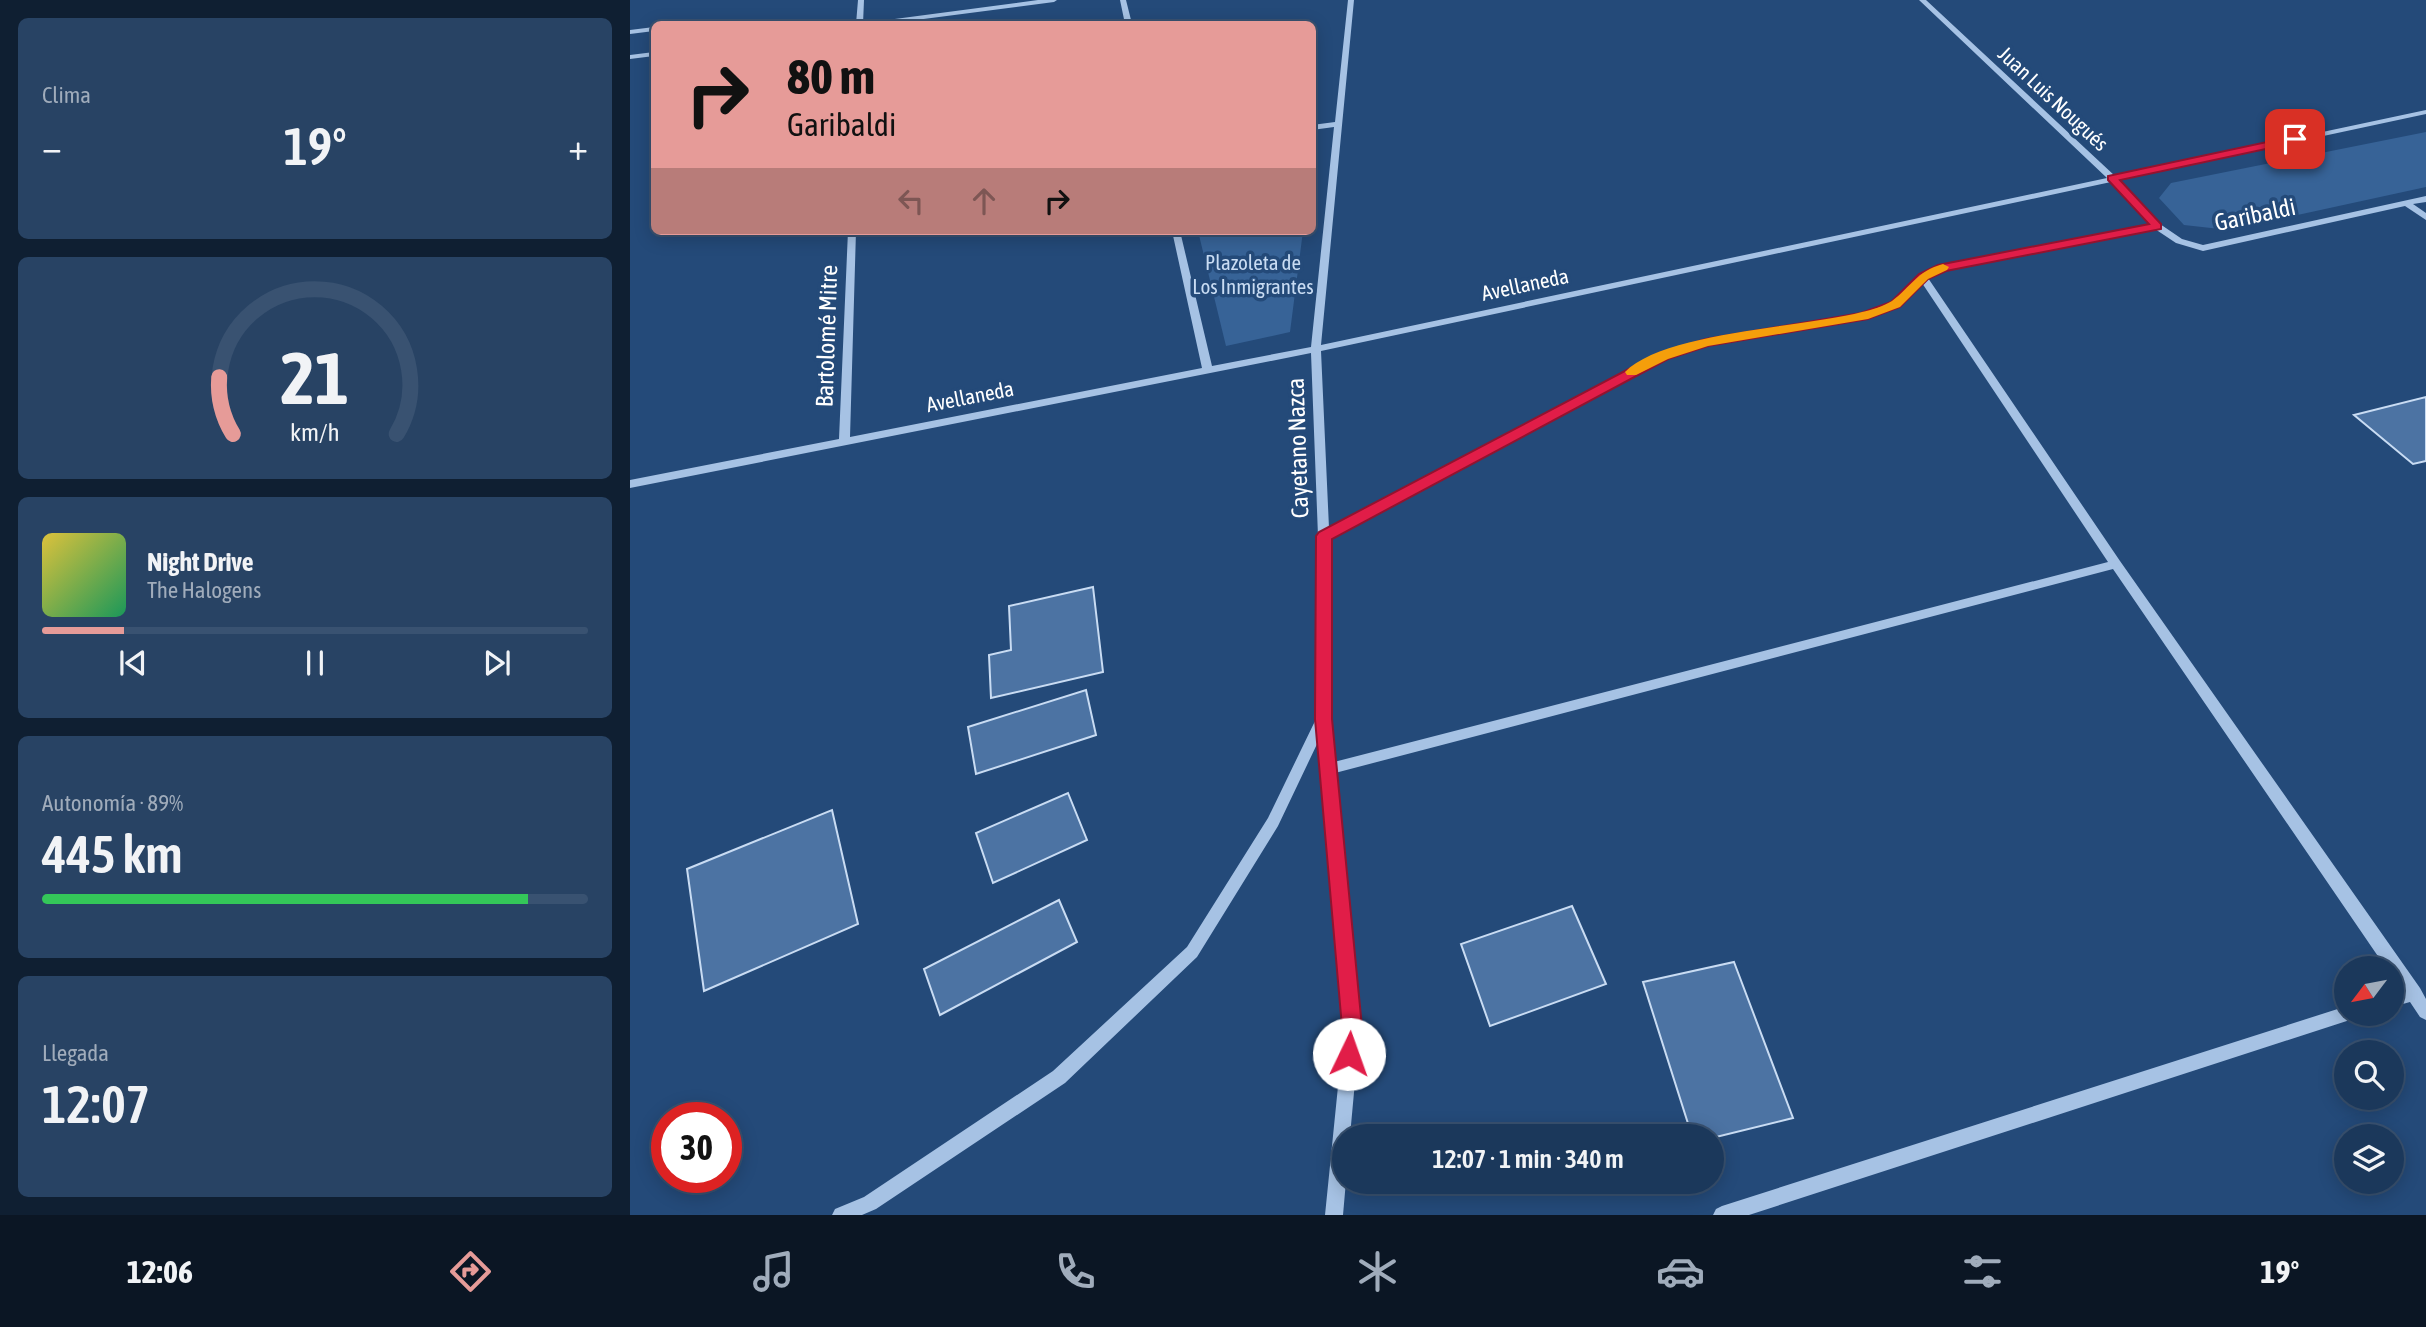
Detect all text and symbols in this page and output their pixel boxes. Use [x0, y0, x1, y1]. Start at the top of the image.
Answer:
street label: Juan Luis Nougués [1994, 41, 2114, 155]
text: 80 m [787, 48, 875, 104]
icon: right [672, 49, 763, 140]
text: Clima [42, 82, 91, 108]
text: Garibaldi [787, 106, 896, 143]
pin [2265, 109, 2325, 169]
text: 19° [283, 116, 347, 176]
icon: arrive [2276, 120, 2314, 158]
text: − [42, 125, 62, 168]
text: + [568, 125, 588, 168]
icon: left [892, 182, 930, 220]
icon: ahead [965, 182, 1003, 220]
icon: right [1038, 182, 1076, 220]
street label: Garibaldi [2212, 193, 2298, 236]
park label: Plazoleta de Los Inmigrantes [1192, 250, 1314, 298]
street label: Avellaneda [1479, 263, 1571, 305]
street label: Bartolomé Mitre [811, 264, 842, 408]
text: 21 [281, 337, 349, 420]
street label: Avellaneda [924, 376, 1016, 416]
street label: Cayetano Nazca [1282, 377, 1313, 519]
text: km/h [290, 418, 340, 446]
text: Night Drive [147, 547, 254, 577]
text: The Halogens [147, 577, 261, 603]
icon: previous [114, 644, 152, 682]
icon: pause [296, 644, 334, 682]
icon: next [478, 644, 516, 682]
text: Autonomía · 89% [42, 790, 183, 816]
text: 445 km [42, 824, 183, 884]
north arrow [2334, 956, 2404, 1026]
map controls [2334, 956, 2404, 1194]
position arrow [1312, 1017, 1386, 1091]
text: Llegada [42, 1040, 109, 1066]
button: search [2334, 1040, 2404, 1110]
text: 12:07 [42, 1074, 150, 1134]
speed limit sign: 30 [651, 1102, 742, 1193]
button: layers [2334, 1124, 2404, 1194]
text: 12:07 · 1 min · 340 m [1432, 1144, 1624, 1174]
icon: directions [446, 1247, 495, 1296]
icon: music [749, 1247, 798, 1296]
icon: phone [1051, 1247, 1100, 1296]
icon: climate [1353, 1247, 1402, 1296]
icon: car [1656, 1247, 1705, 1296]
icon: filters [1958, 1247, 2007, 1296]
text: 12:06 [127, 1253, 193, 1290]
text: 19° [2260, 1253, 2299, 1290]

